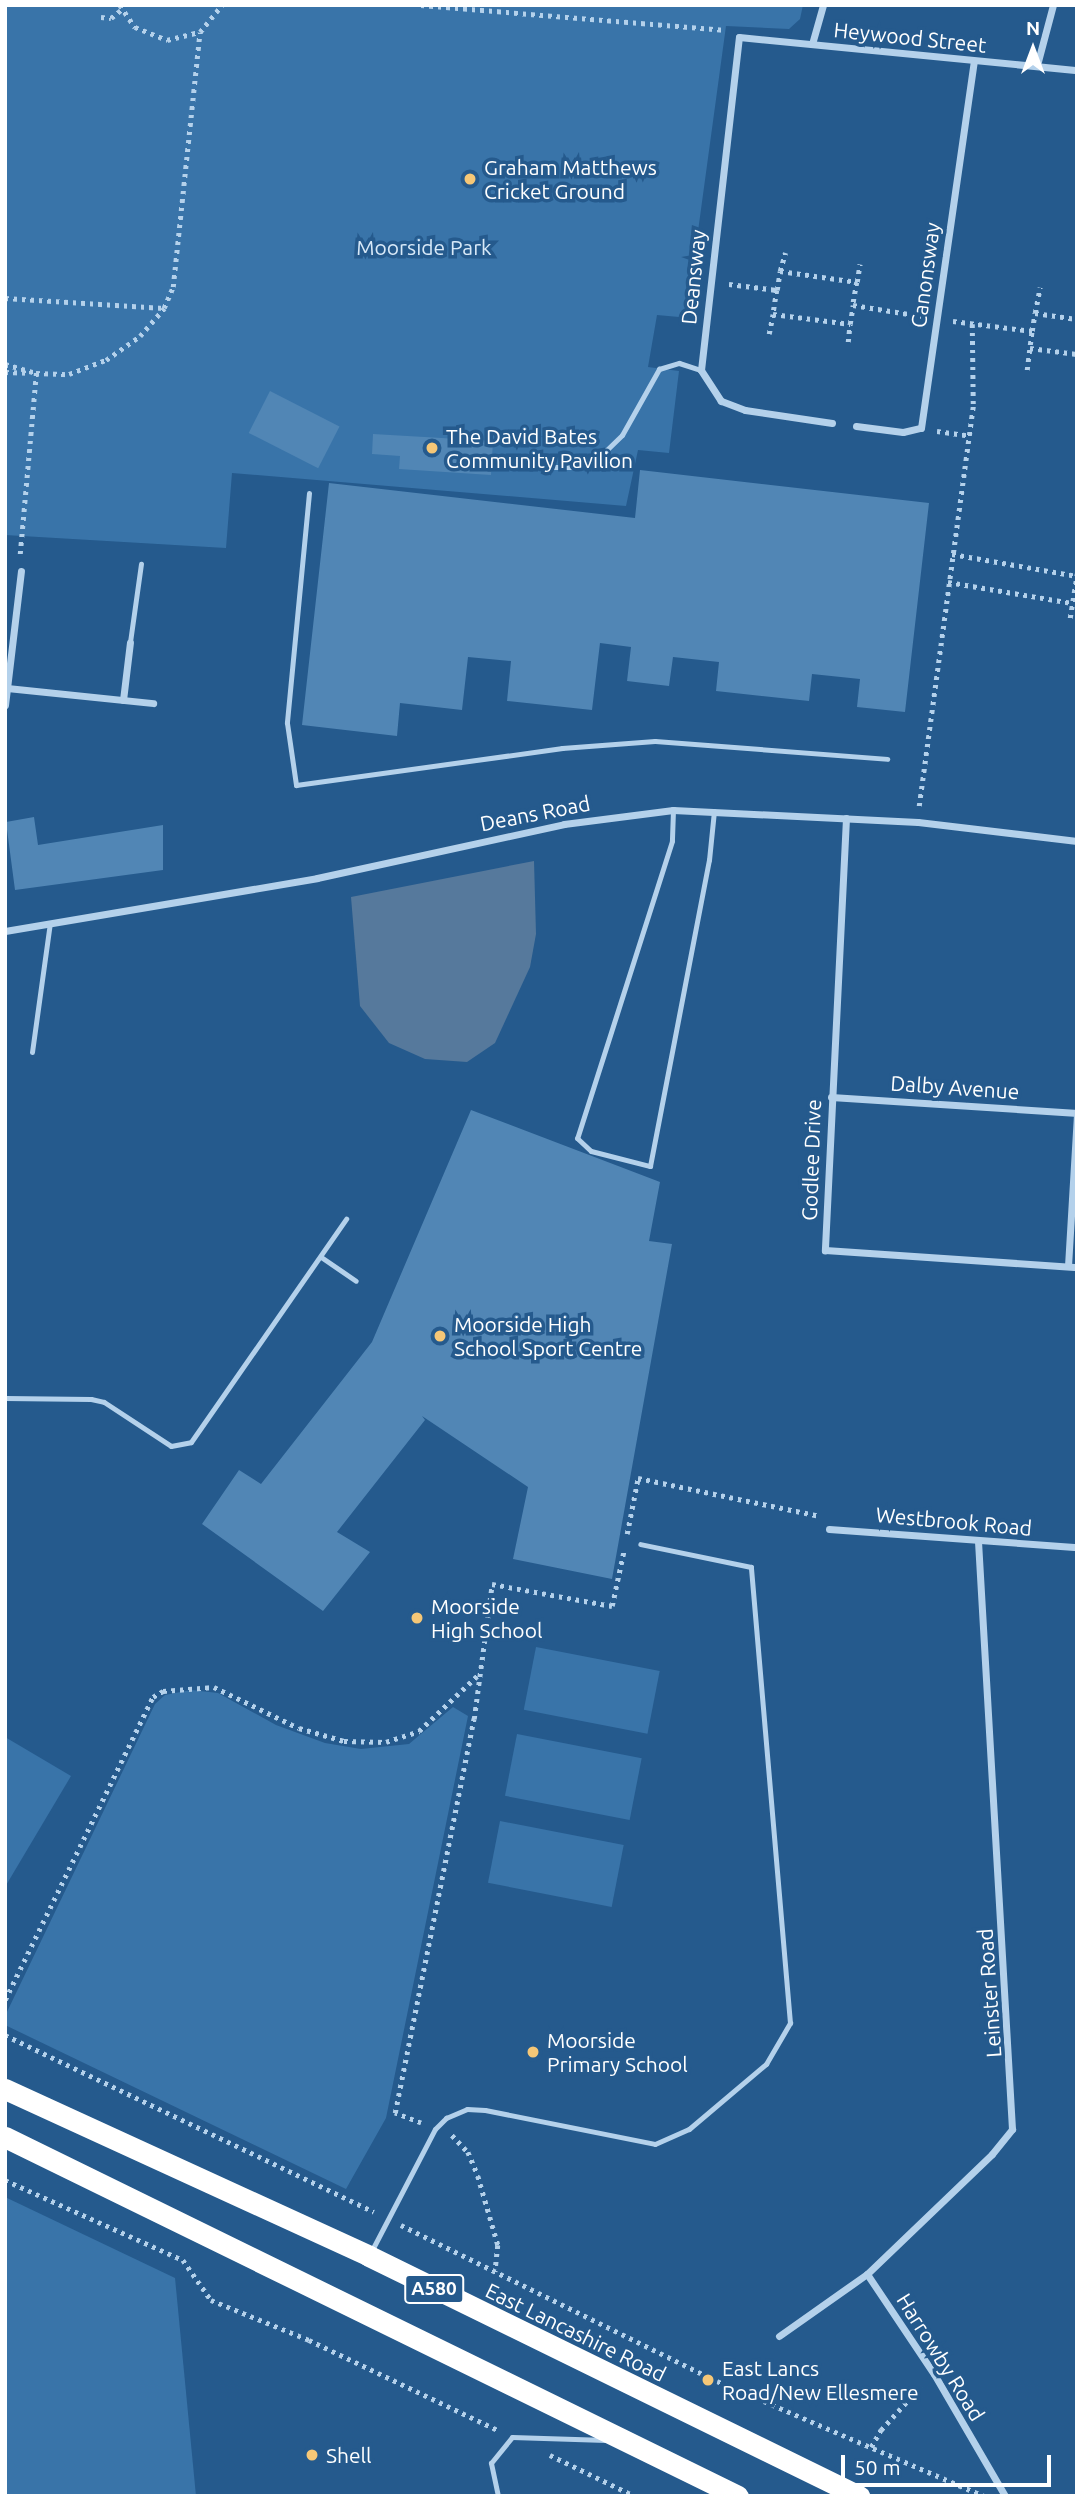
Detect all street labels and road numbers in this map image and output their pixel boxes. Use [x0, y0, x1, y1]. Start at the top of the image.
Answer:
street label: Heywood Street [832, 16, 988, 58]
street label: Canonsway [905, 221, 945, 329]
street label: Deansway [675, 228, 711, 326]
street label: Deans Road [478, 790, 592, 836]
street label: Dalby Avenue [890, 1070, 1020, 1104]
street label: Godlee Drive [796, 1099, 826, 1221]
street label: Westbrook Road [875, 1502, 1033, 1540]
street label: Leinster Road [972, 1928, 1006, 2058]
road number: A580 [402, 2274, 466, 2304]
street label: East Lancashire Road [482, 2277, 670, 2387]
street label: Harrowby Road [892, 2289, 990, 2425]

